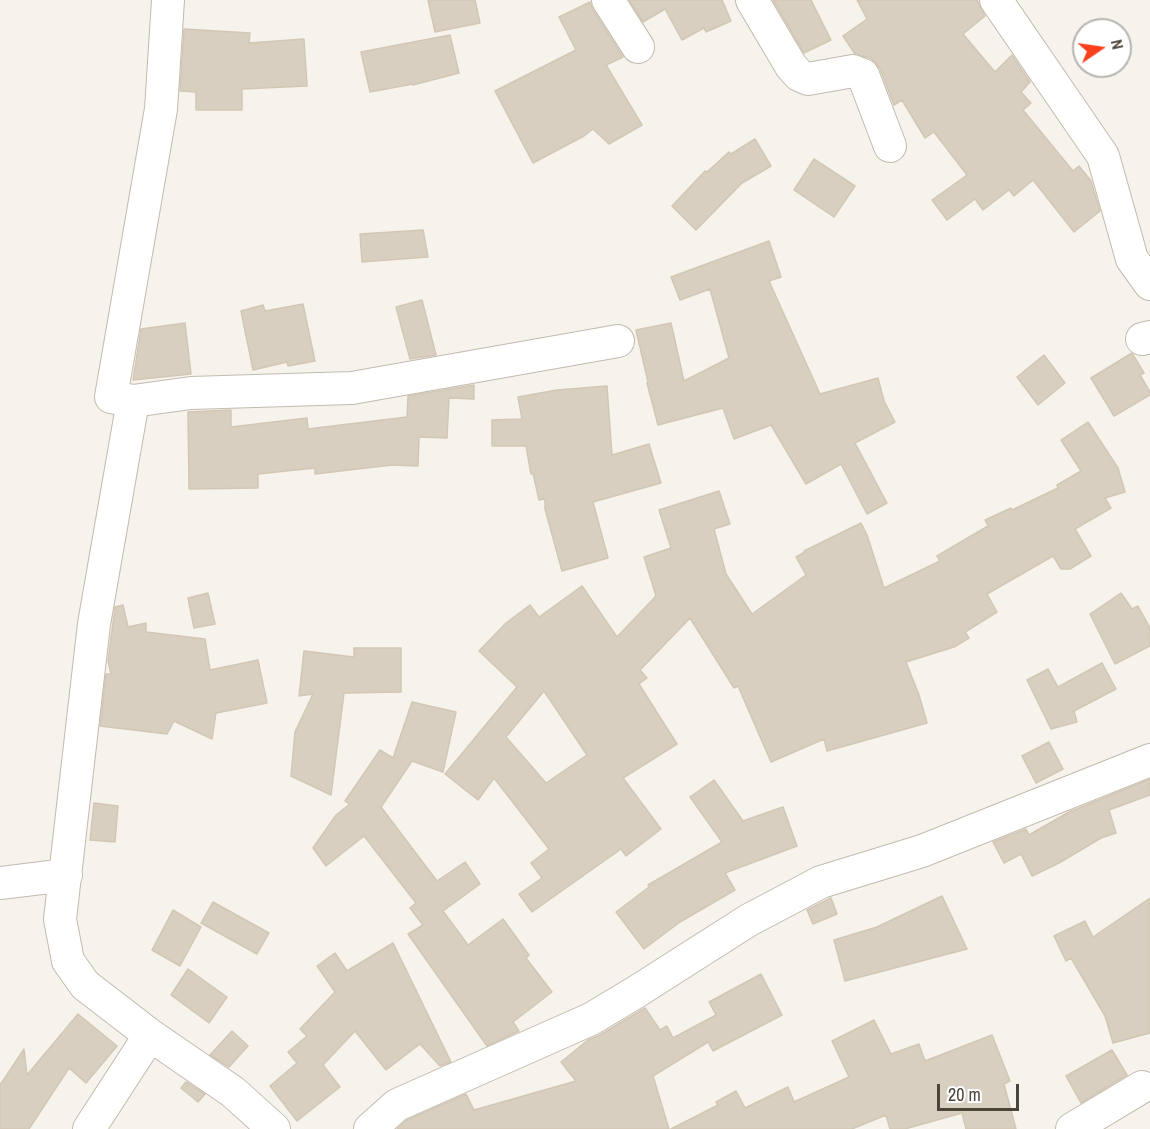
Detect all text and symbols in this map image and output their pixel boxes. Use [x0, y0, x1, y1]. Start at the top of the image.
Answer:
north arrow [1072, 18, 1132, 78]
text: N [1106, 37, 1129, 51]
scale bar [940, 1072, 1022, 1110]
text: 20 m [948, 1082, 981, 1107]

